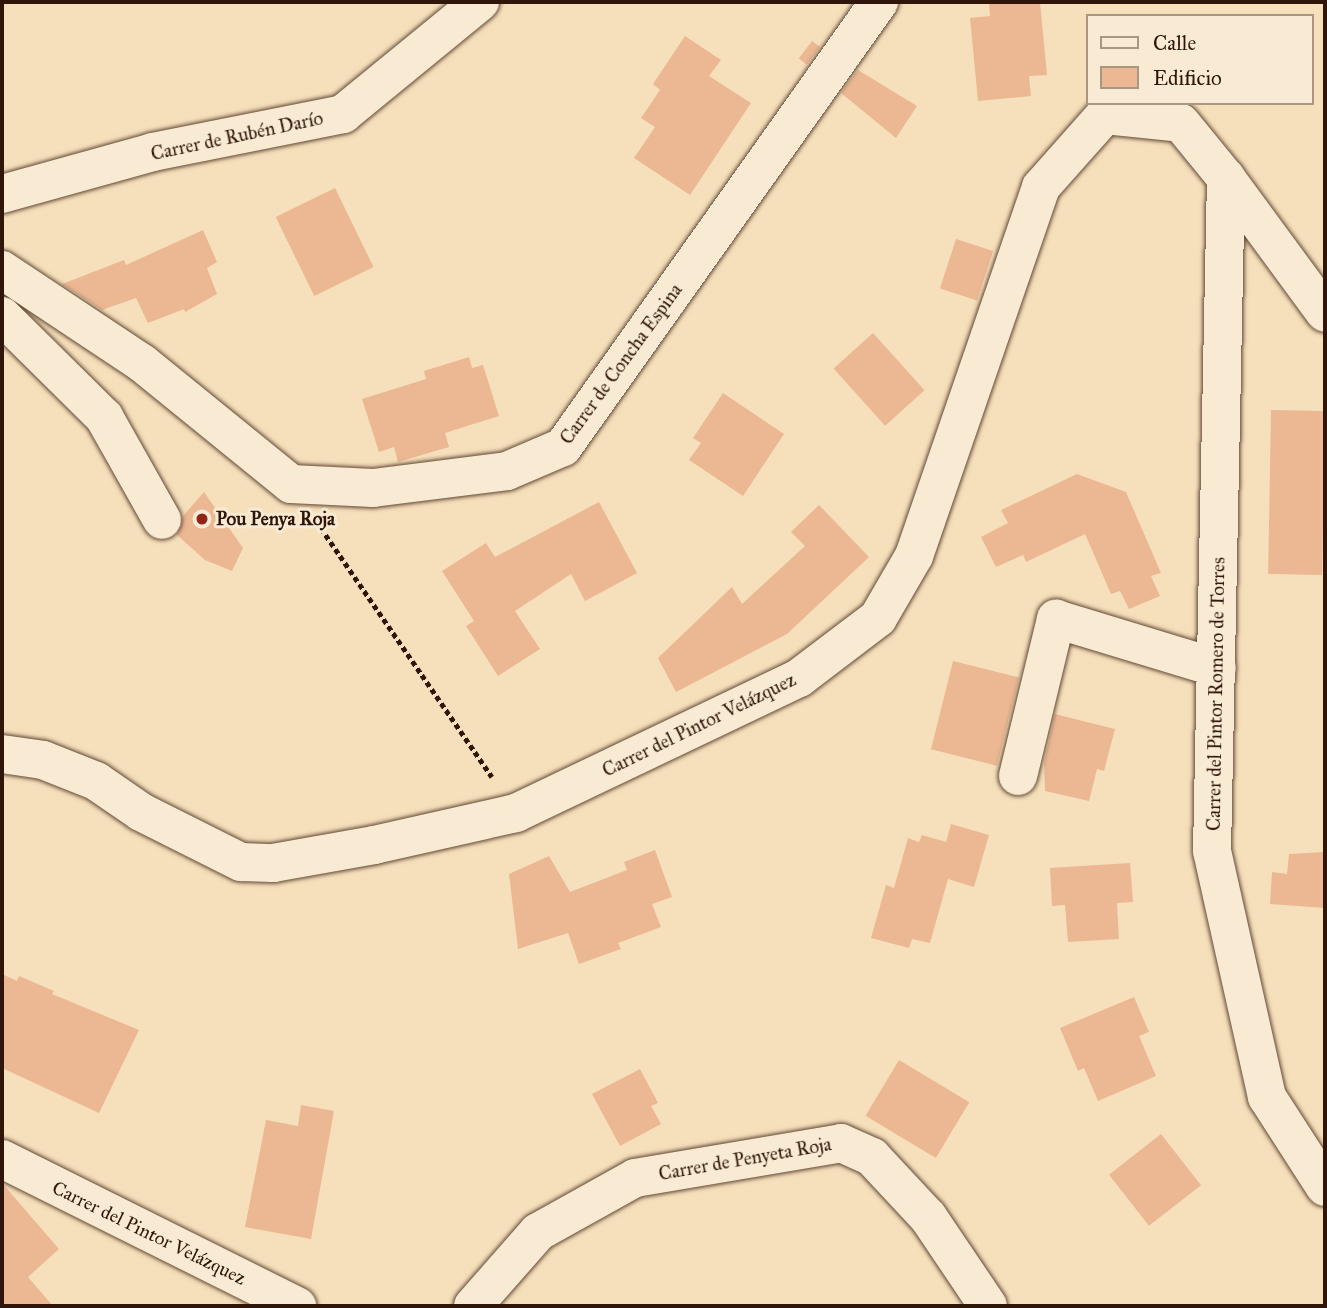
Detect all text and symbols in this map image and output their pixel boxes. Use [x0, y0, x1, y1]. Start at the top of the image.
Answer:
legend [1086, 14, 1313, 105]
text: Calle [1153, 30, 1196, 56]
text: Edificio [1153, 65, 1222, 91]
street label: Carrer de Rubén Darío [149, 107, 325, 165]
street label: Carrer de Concha Espina [555, 279, 687, 449]
place label: Pou Penya Roja [216, 508, 335, 530]
marker: Pou Penya Roja [194, 511, 210, 527]
street label: Carrer del Pintor Romero de Torres [1202, 557, 1230, 831]
street label: Carrer del Pintor Velázquez [599, 668, 799, 782]
street label: Carrer de Penyeta Roja [657, 1133, 833, 1185]
street label: Carrer del Pintor Velázquez [49, 1176, 249, 1290]

